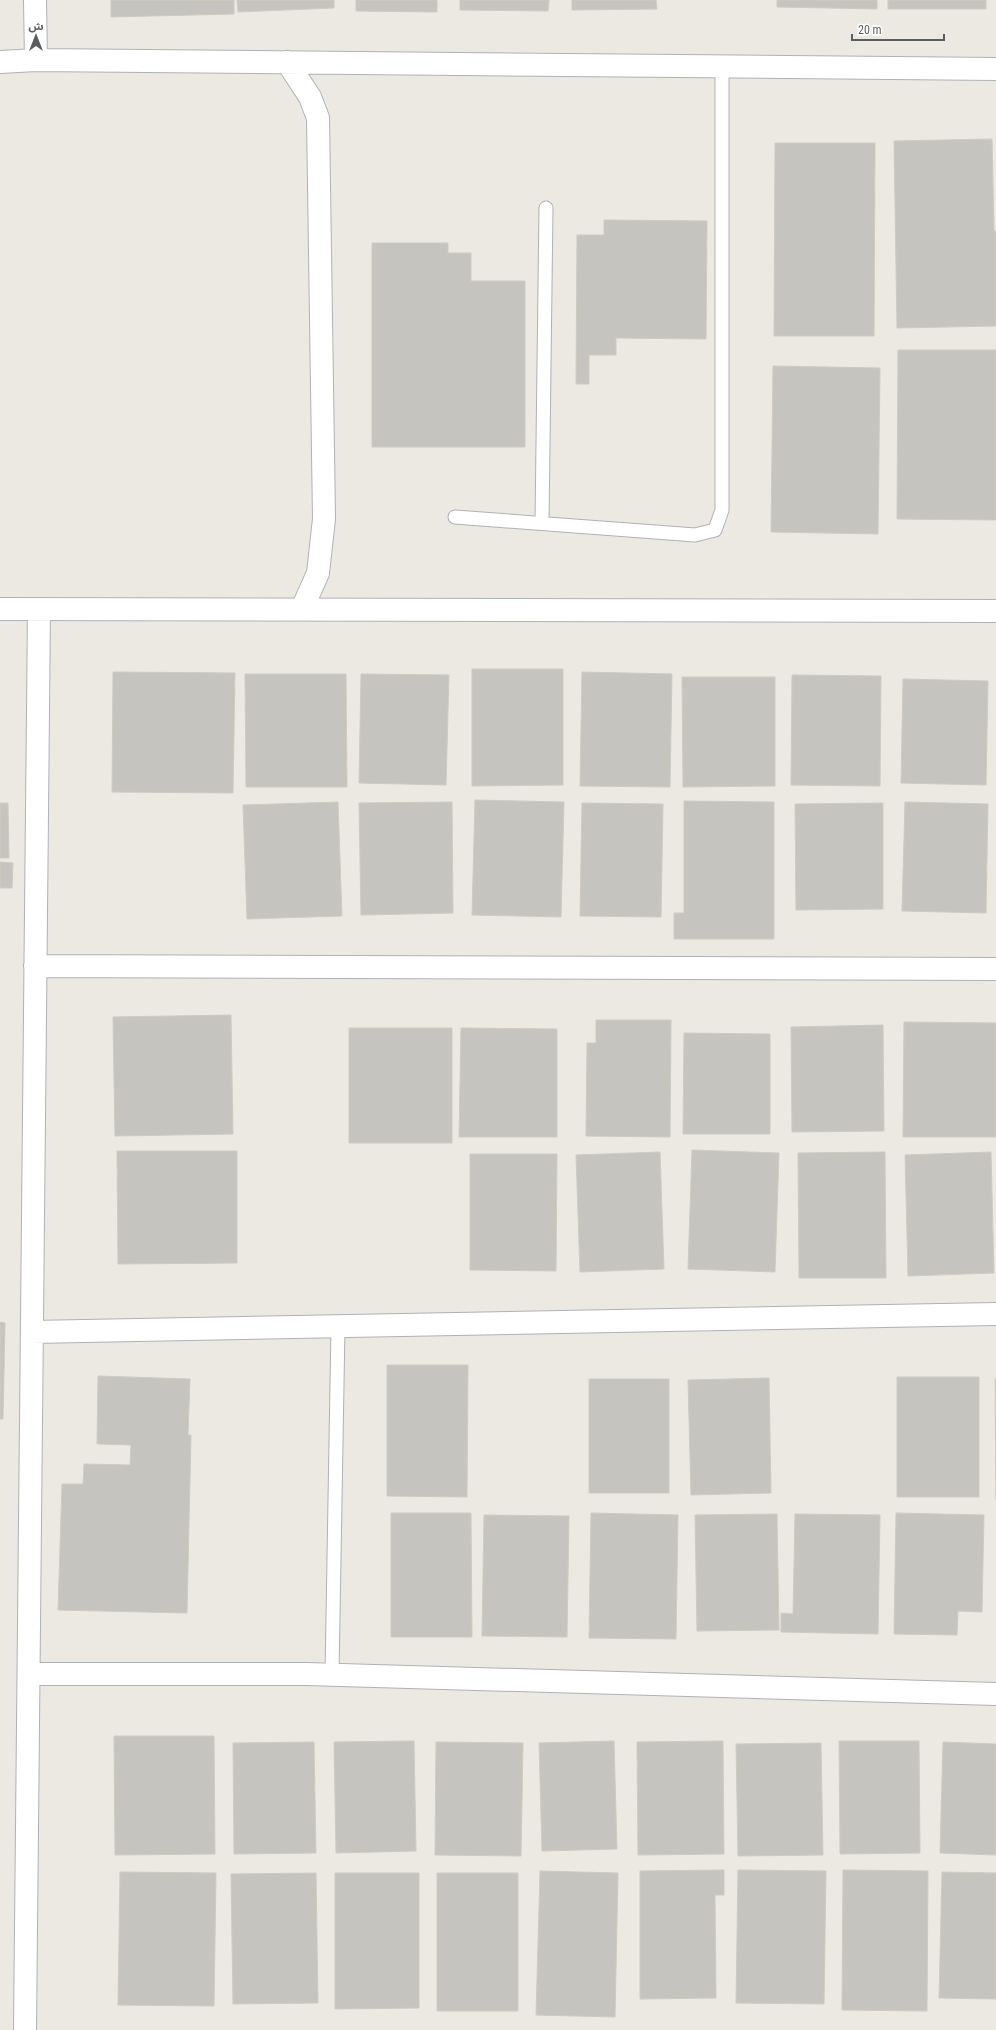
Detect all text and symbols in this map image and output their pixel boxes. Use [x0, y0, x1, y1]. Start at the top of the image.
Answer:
north arrow [16, 16, 56, 56]
scale bar [852, 16, 944, 42]
text: ش [28, 20, 44, 33]
text: 20 m [858, 23, 882, 37]

